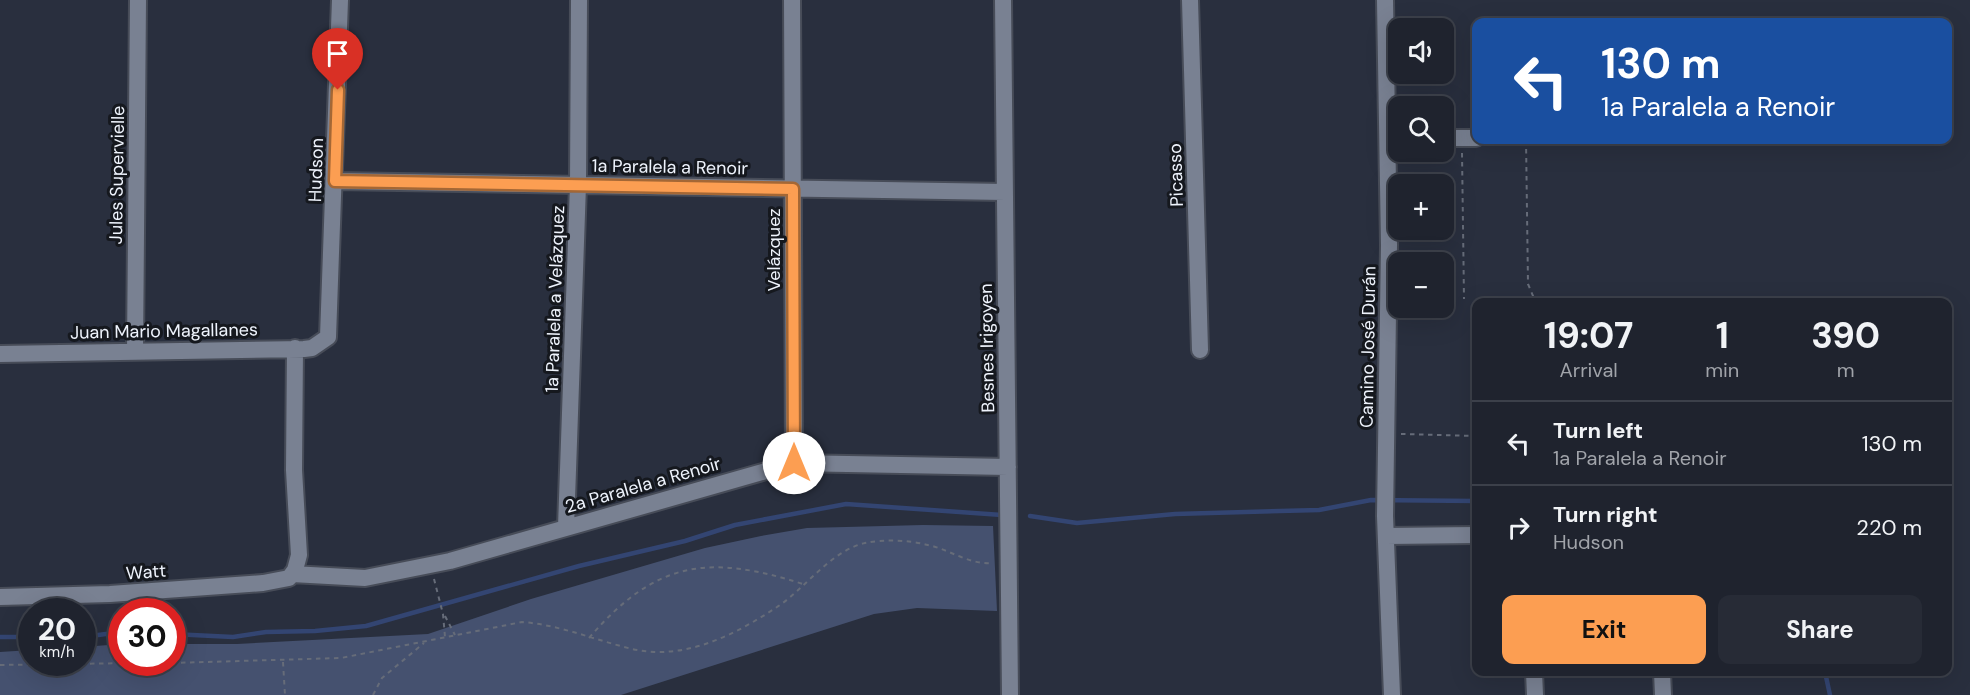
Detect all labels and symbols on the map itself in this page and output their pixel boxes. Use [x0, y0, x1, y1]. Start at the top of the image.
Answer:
pin [312, 28, 363, 90]
street label: Jules Supervielle [104, 106, 130, 244]
street label: Hudson [303, 138, 329, 202]
street label: Picasso [1163, 143, 1189, 207]
street label: 1a Paralela a Renoir [592, 154, 749, 180]
street label: 1a Paralela a Velázquez [540, 205, 570, 393]
street label: Velázquez [762, 208, 786, 292]
street label: Camino José Durán [1355, 266, 1381, 428]
street label: Besnes Irigoyen [974, 283, 1000, 413]
street label: Juan Mario Magallanes [70, 317, 258, 345]
position arrow [762, 431, 826, 495]
street label: 2a Paralela a Renoir [562, 451, 724, 519]
street label: Watt [125, 559, 167, 585]
speed limit sign: 30 [108, 598, 186, 676]

